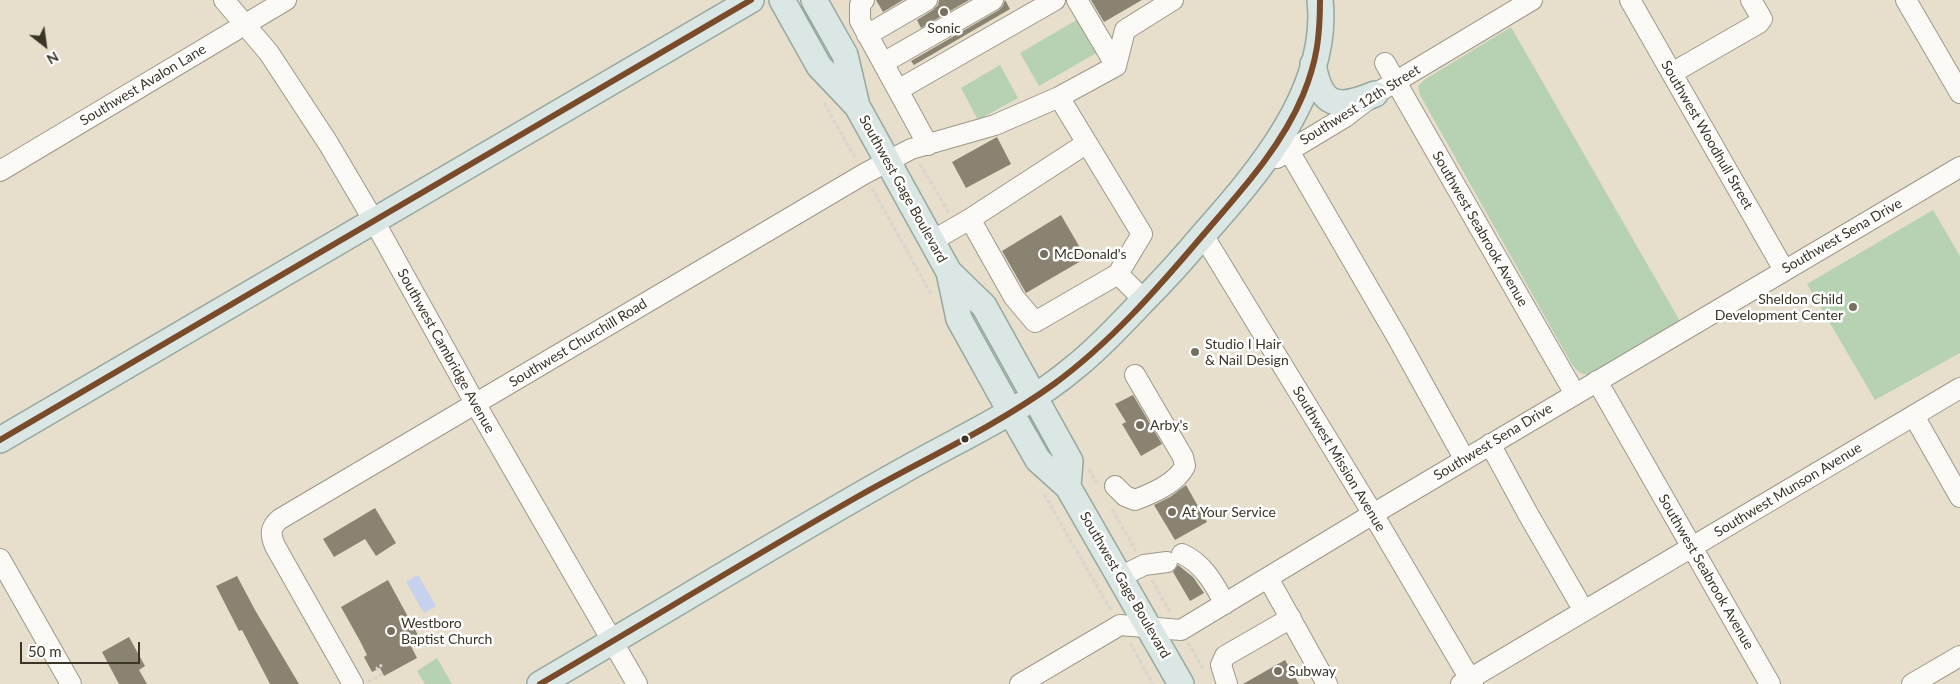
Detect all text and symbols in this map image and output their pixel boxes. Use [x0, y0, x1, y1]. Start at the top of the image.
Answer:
marker: Sonic [938, 6, 950, 18]
north arrow [20, 20, 70, 70]
place label: Sonic [927, 20, 961, 36]
street label: Southwest Avalon Lane [77, 41, 209, 129]
text: N [44, 48, 62, 68]
street label: Southwest Woodhull Street [1657, 58, 1757, 212]
street label: Southwest 12th Street [1297, 61, 1423, 149]
street label: Southwest Gage Boulevard [855, 112, 951, 266]
street label: Southwest Seabrook Avenue [1429, 148, 1531, 310]
street label: Southwest Sena Drive [1779, 195, 1905, 277]
place label: McDonald's [1054, 246, 1127, 262]
marker: McDonald's [1038, 248, 1050, 260]
street label: Southwest Cambridge Avenue [394, 266, 498, 436]
place label: Sheldon Child Development Center [1715, 291, 1843, 324]
street label: Southwest Churchill Road [506, 295, 650, 391]
marker: Sheldon Child Development Center [1847, 301, 1859, 313]
place label: Studio I Hair & Nail Design [1205, 336, 1289, 368]
marker: Studio I Hair & Nail Design [1189, 346, 1201, 358]
street label: Southwest Mission Avenue [1289, 383, 1389, 535]
street label: Southwest Sena Drive [1431, 400, 1555, 484]
place label: Arby's [1150, 417, 1188, 433]
marker: Arby's [1134, 419, 1146, 431]
unlabelled marker [960, 434, 970, 444]
street label: Southwest Munson Avenue [1711, 439, 1865, 541]
street label: Southwest Seabrook Avenue [1655, 491, 1757, 653]
place label: At Your Service [1182, 504, 1276, 520]
marker: At Your Service [1166, 506, 1178, 518]
street label: Southwest Gage Boulevard [1076, 509, 1174, 661]
place label: Westboro Baptist Church [401, 615, 492, 648]
marker: Westboro Baptist Church [385, 625, 397, 637]
scale bar [22, 632, 142, 664]
text: 50 m [28, 642, 62, 660]
place label: Subway [1288, 663, 1336, 679]
marker: Subway [1272, 665, 1284, 677]

